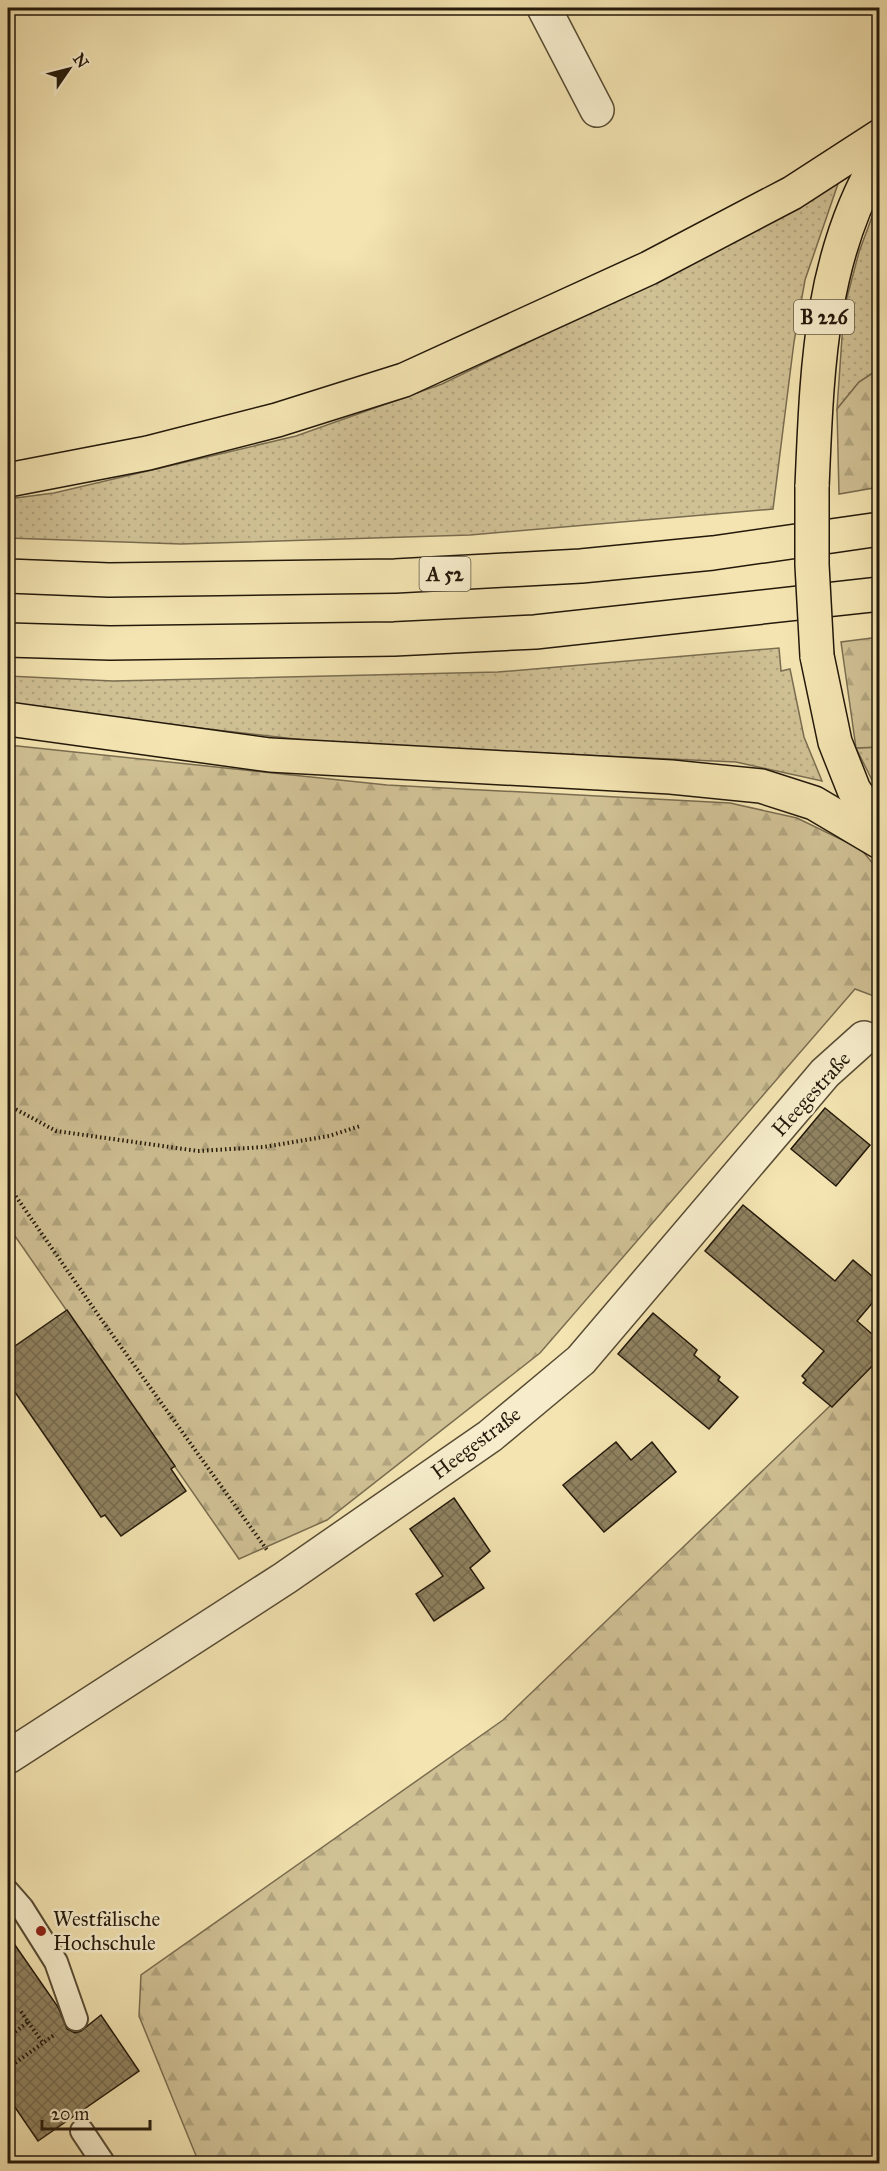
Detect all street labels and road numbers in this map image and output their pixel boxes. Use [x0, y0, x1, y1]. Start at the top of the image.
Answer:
road number: B 226 [794, 300, 854, 334]
road number: A 52 [420, 557, 470, 591]
street label: Heegestraße [766, 1046, 856, 1142]
street label: Heegestraße [426, 1401, 526, 1485]

